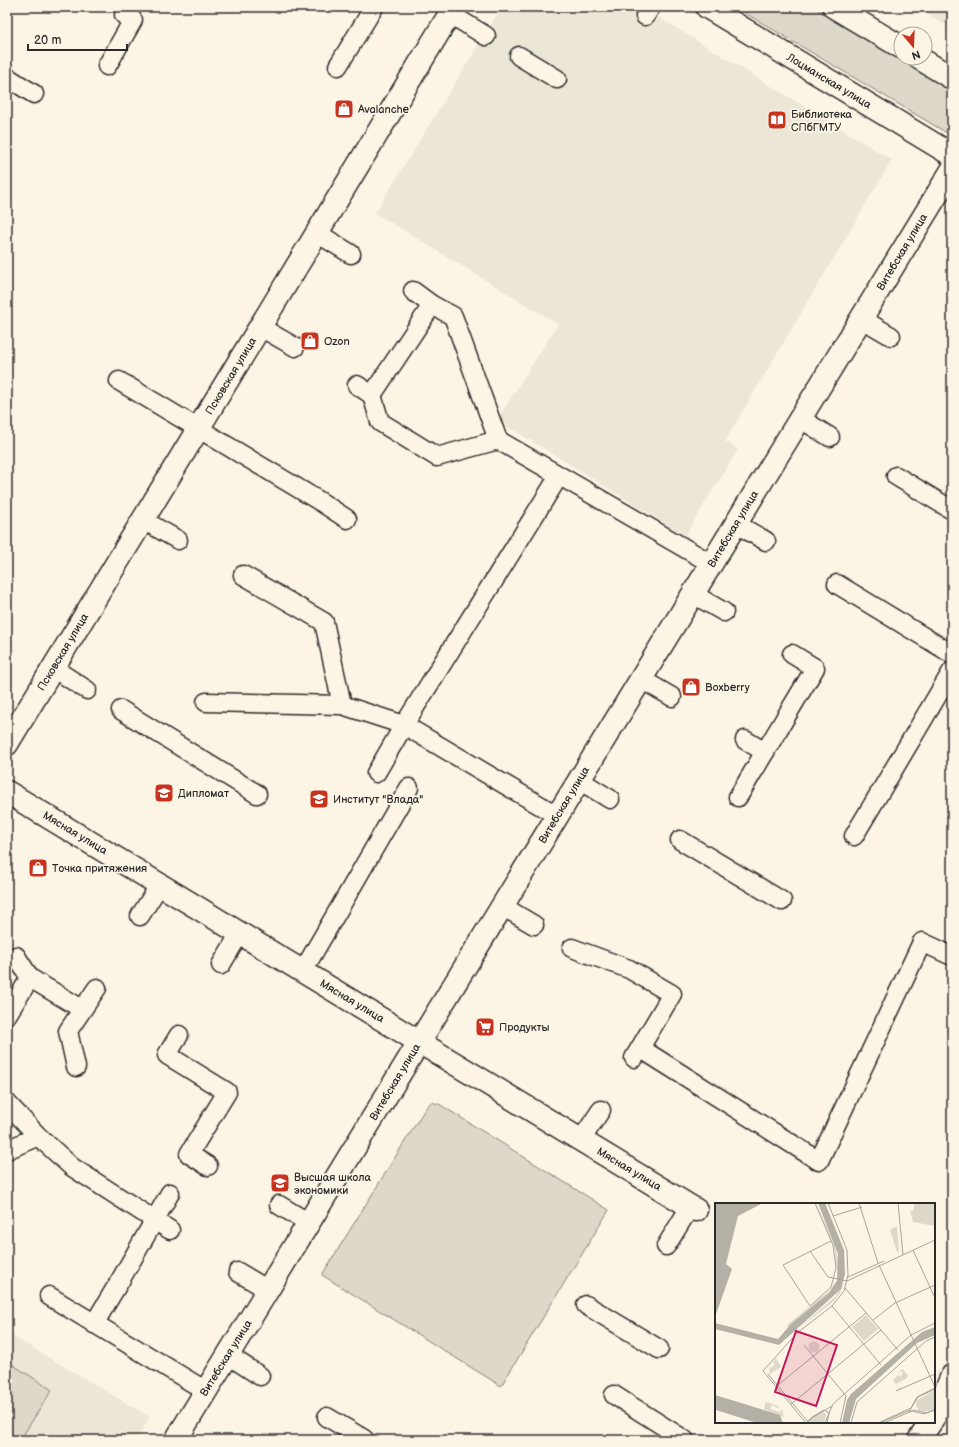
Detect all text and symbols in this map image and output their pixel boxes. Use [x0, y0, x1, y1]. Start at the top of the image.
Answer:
scale bar [28, 26, 127, 52]
north arrow [893, 26, 933, 66]
text: 20 m [34, 33, 61, 48]
text: N [910, 47, 922, 62]
street label: Лоцманская улица [784, 50, 874, 112]
shop icon: Avalanche [333, 98, 355, 120]
place label: Avalanche [358, 103, 410, 116]
place label: Библиотека СПбГМТУ [791, 108, 853, 134]
library icon: Библиотека СПбГМТУ [766, 109, 788, 131]
street label: Витебская улица [874, 211, 930, 293]
shop icon: Ozon [299, 330, 321, 352]
street label: Псковская улица [203, 335, 259, 417]
place label: Ozon [324, 335, 350, 348]
street label: Витебская улица [705, 488, 761, 570]
street label: Псковская улица [35, 611, 91, 693]
shop icon: Boxberry [680, 676, 702, 698]
place label: Boxberry [705, 681, 750, 694]
street label: Витебская улица [536, 764, 592, 846]
school or university icon: Дипломат [153, 782, 175, 804]
place label: Дипломат [178, 787, 229, 800]
school or university icon: Институт "Влада" [308, 788, 330, 810]
place label: Институт "Влада" [333, 793, 423, 806]
street label: Мясная улица [40, 809, 110, 858]
shop icon: Точка притяжения [27, 857, 49, 879]
place label: Точка притяжения [52, 862, 147, 875]
street label: Мясная улица [317, 977, 387, 1026]
supermarket icon: Продукты [474, 1016, 496, 1038]
place label: Продукты [499, 1021, 550, 1034]
street label: Витебская улица [367, 1041, 423, 1123]
street label: Мясная улица [594, 1145, 664, 1194]
place label: Высшая школа экономики [294, 1171, 371, 1197]
school or university icon: Высшая школа экономики [269, 1172, 291, 1194]
inset map [715, 1203, 935, 1423]
street label: Витебская улица [197, 1317, 255, 1399]

